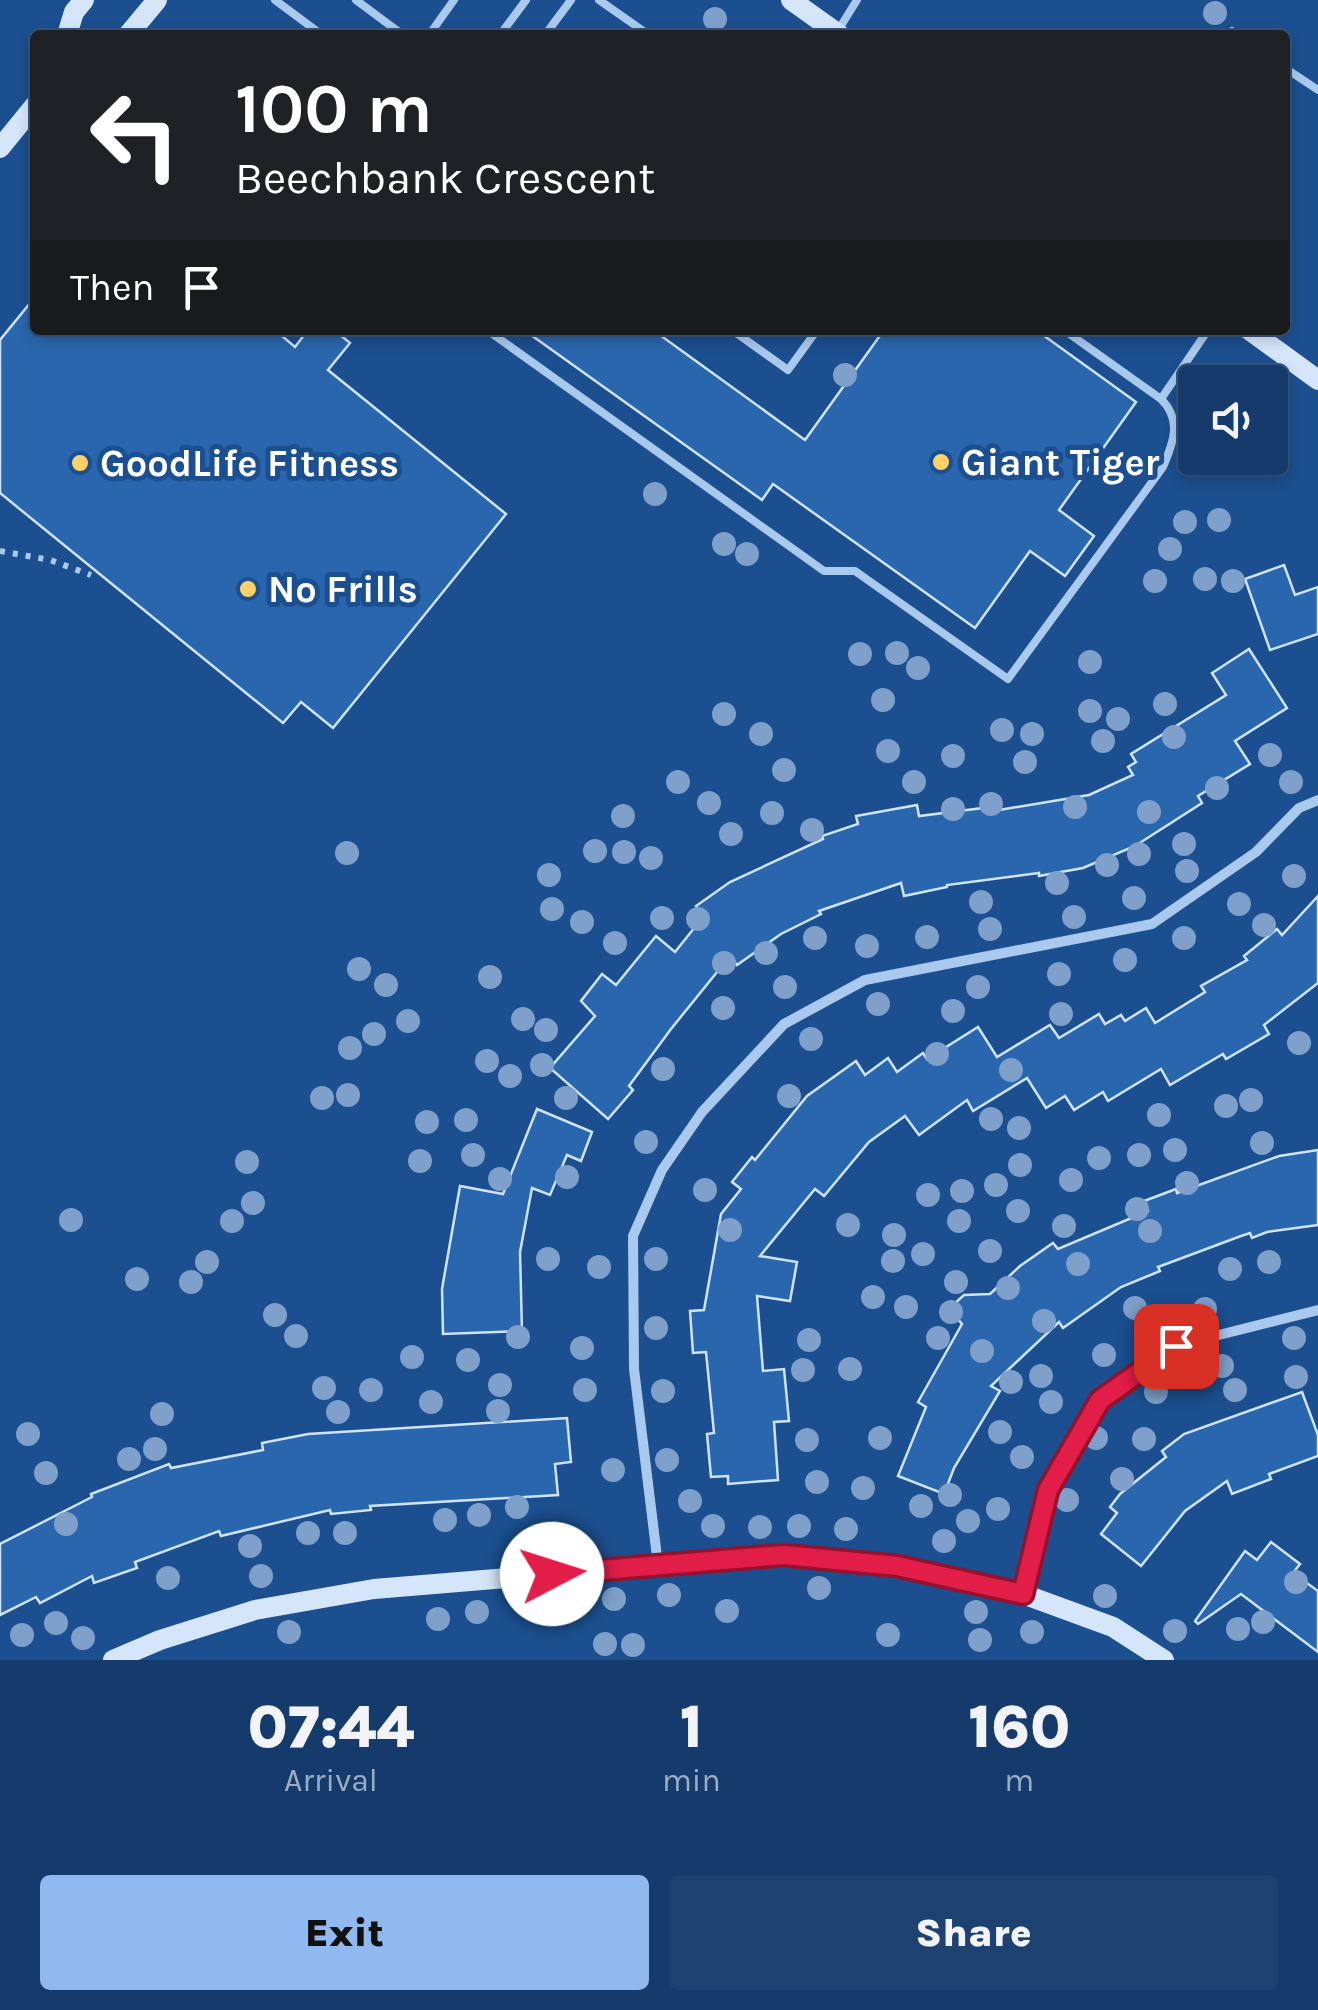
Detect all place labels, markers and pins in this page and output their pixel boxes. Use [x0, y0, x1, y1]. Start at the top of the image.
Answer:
place label: Giant Tiger [961, 440, 1160, 485]
place label: GoodLife Fitness [100, 441, 399, 486]
marker: Giant Tiger [930, 451, 952, 473]
marker: GoodLife Fitness [69, 452, 91, 474]
place label: No Frills [268, 567, 418, 612]
marker: No Frills [237, 578, 259, 600]
pin [1134, 1304, 1219, 1389]

